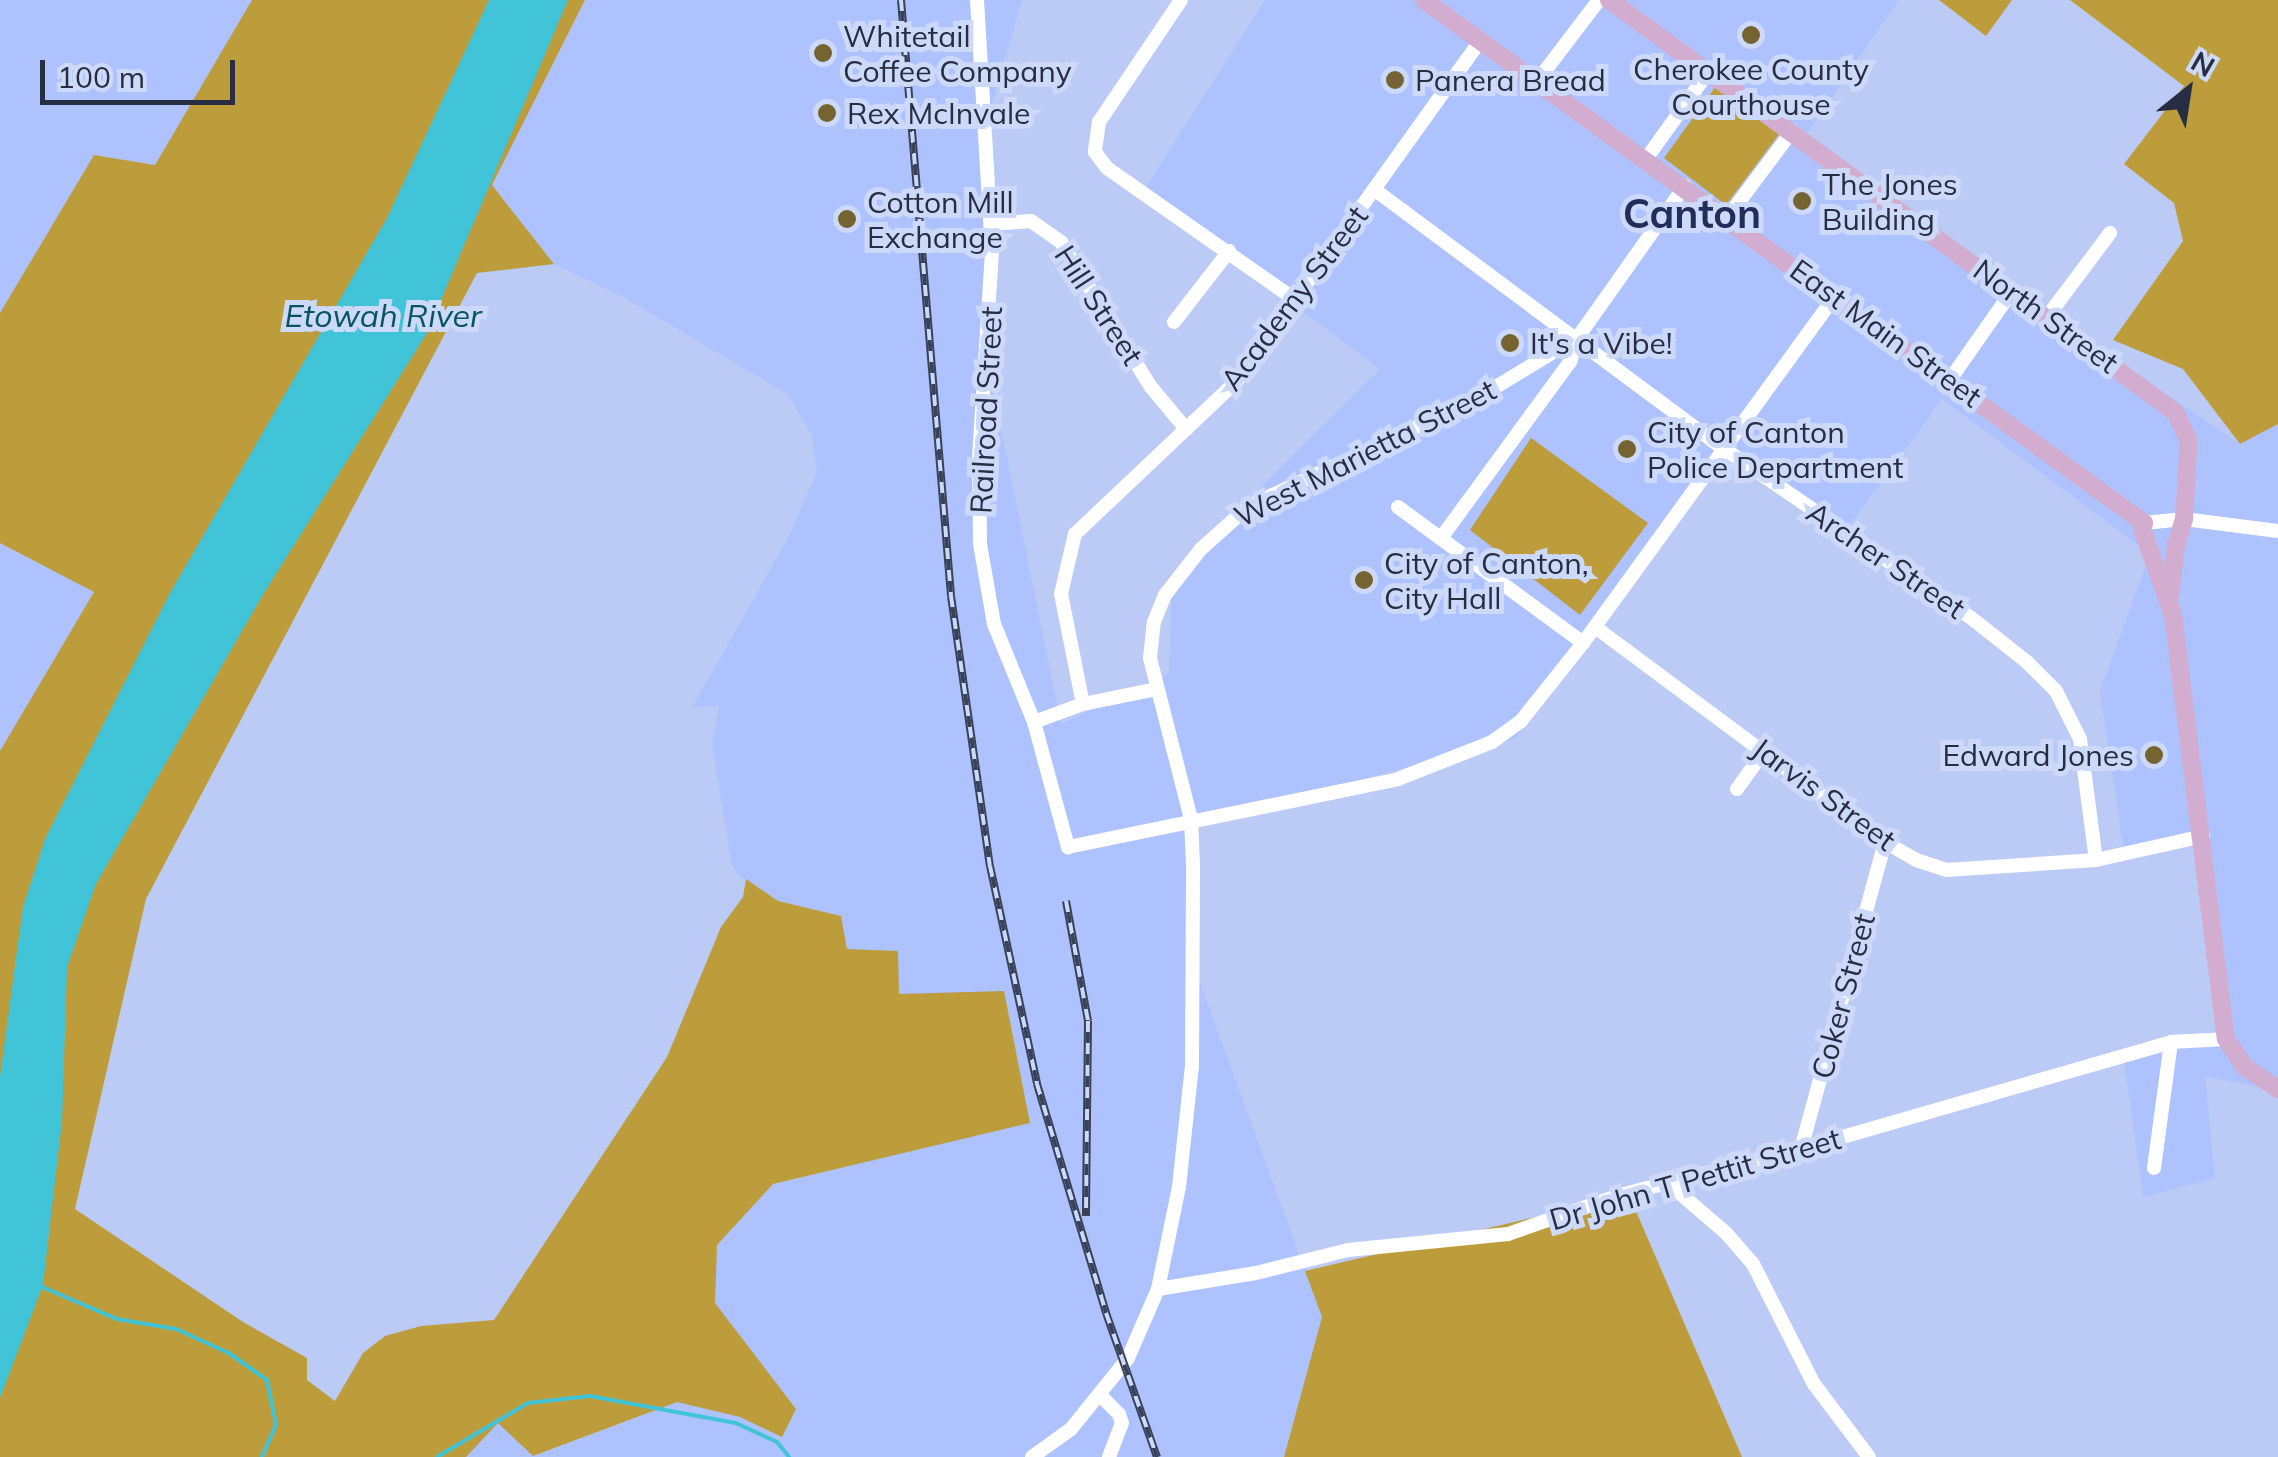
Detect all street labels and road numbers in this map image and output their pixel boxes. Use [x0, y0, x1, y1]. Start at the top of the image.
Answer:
street label: Academy Street [1213, 199, 1375, 397]
street label: Hill Street [1047, 239, 1151, 371]
street label: North Street [1967, 251, 2125, 381]
street label: East Main Street [1783, 252, 1989, 414]
street label: Railroad Street [963, 305, 1009, 515]
street label: West Marietta Street [1228, 371, 1502, 535]
street label: Archer Street [1800, 494, 1972, 626]
street label: Jarvis Street [1745, 730, 1903, 858]
street label: Coker Street [1804, 909, 1882, 1083]
street label: Dr John T Pettit Street [1545, 1120, 1845, 1238]

